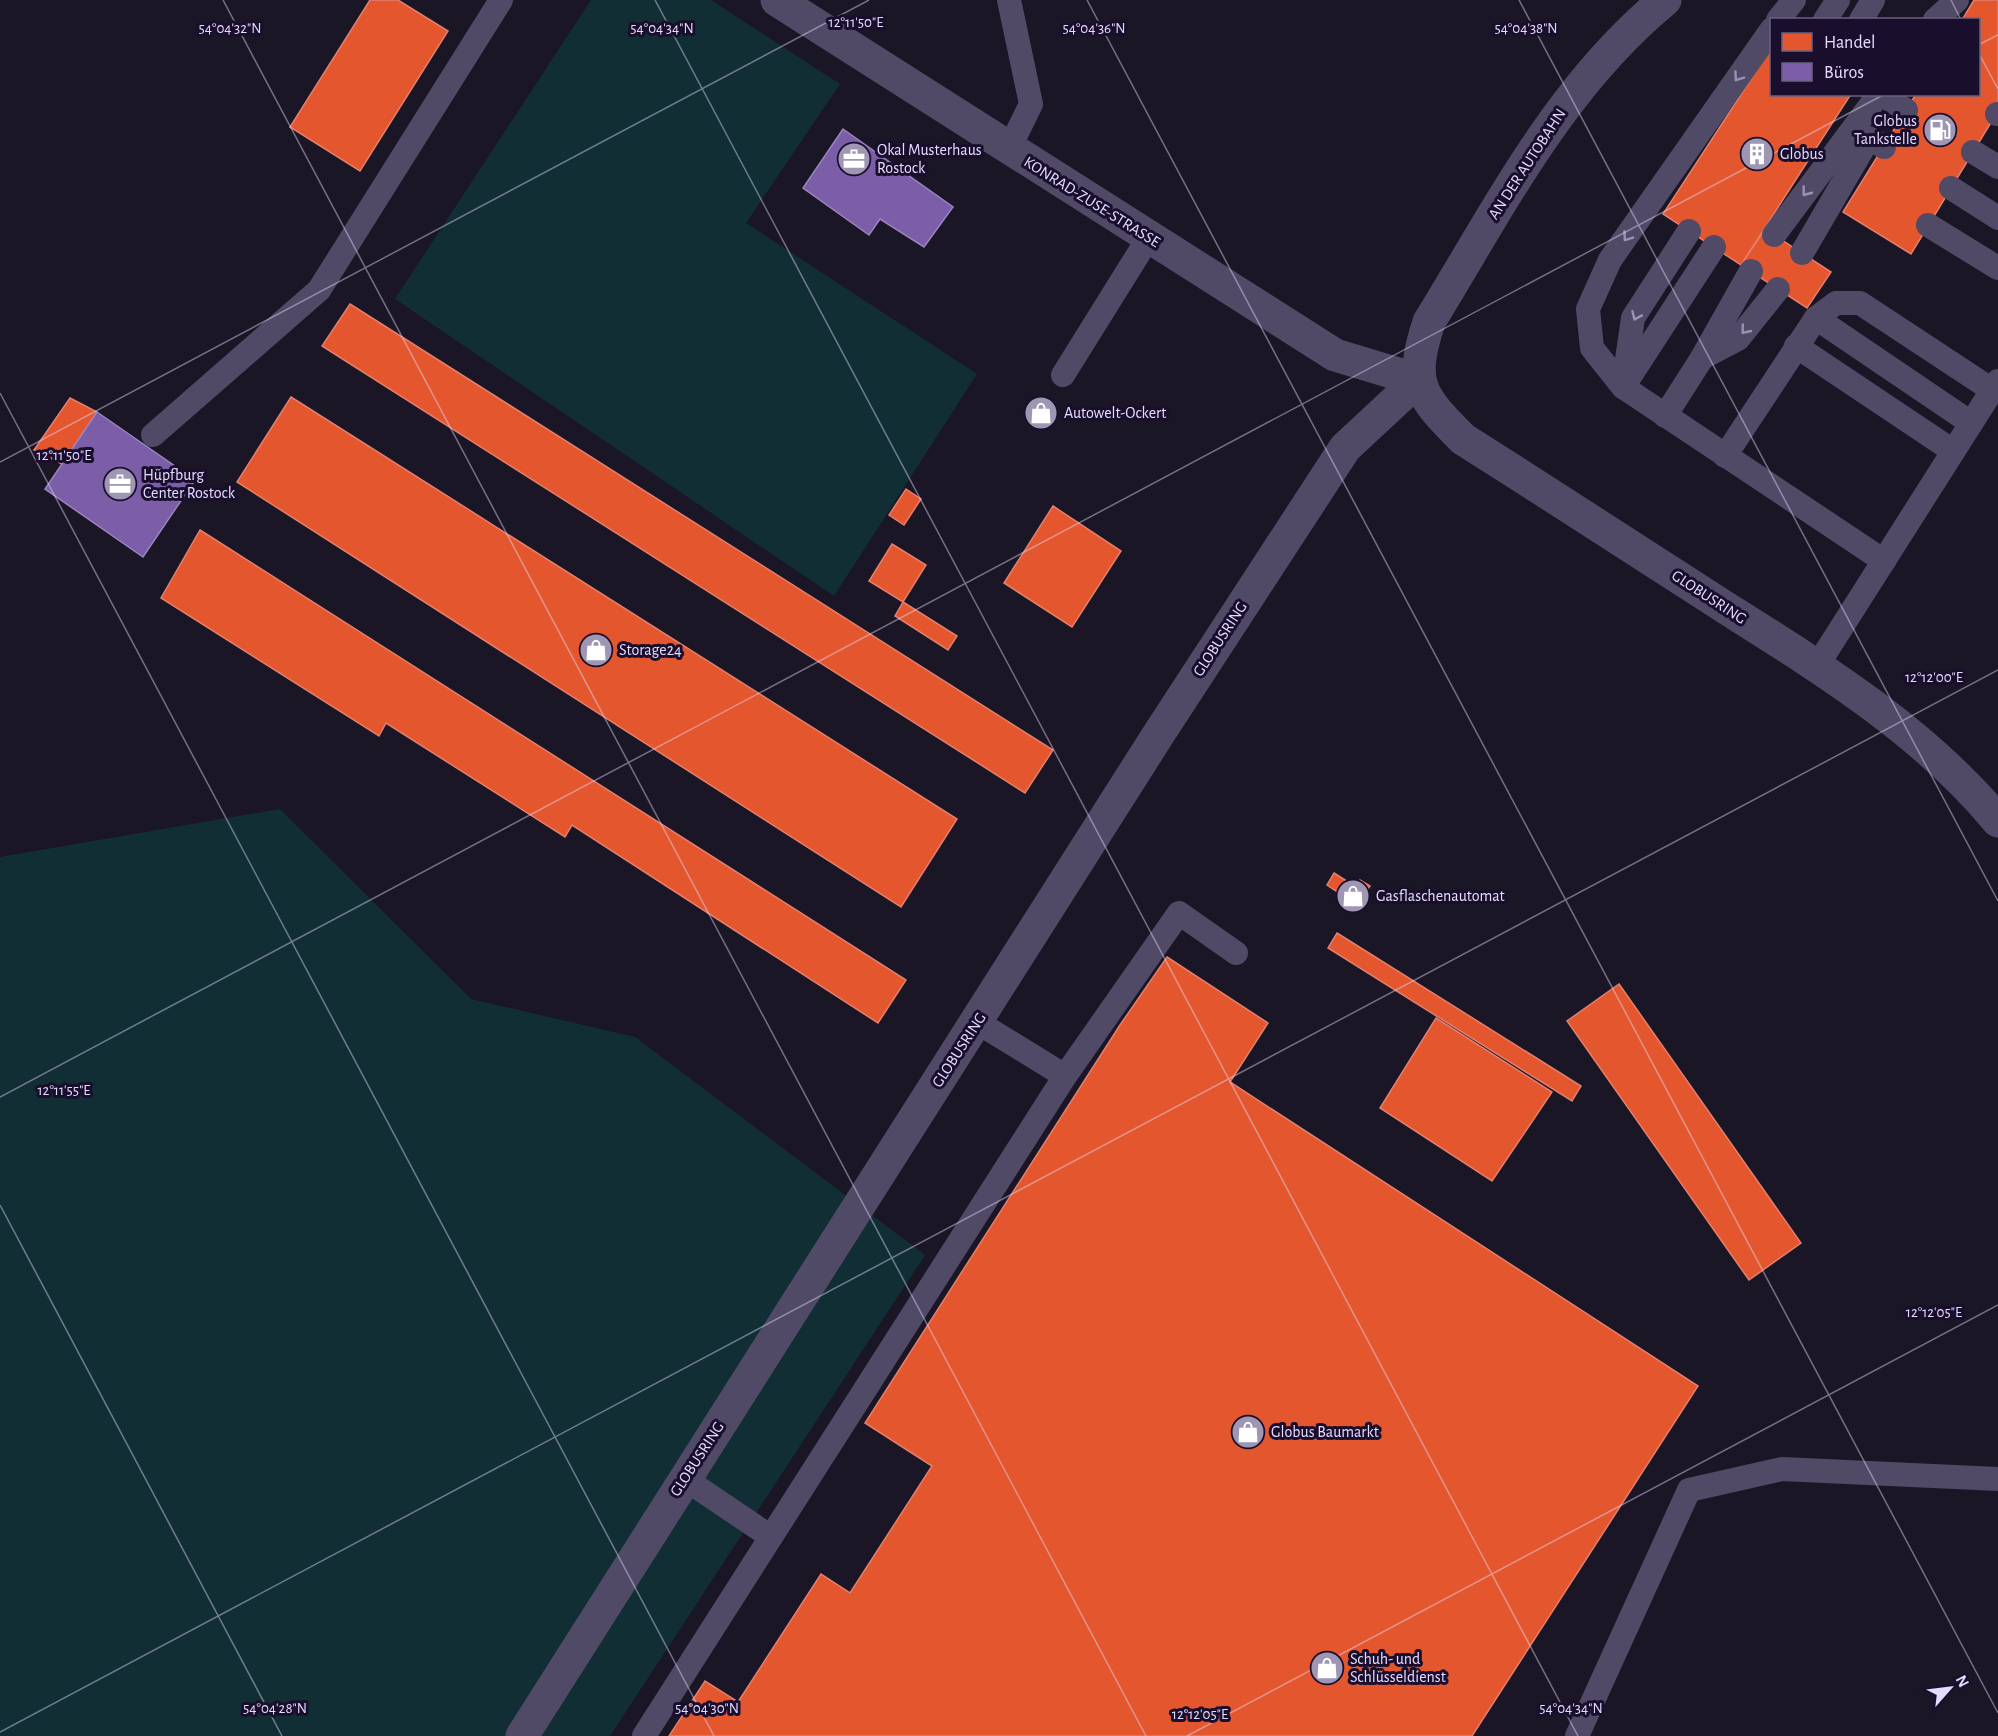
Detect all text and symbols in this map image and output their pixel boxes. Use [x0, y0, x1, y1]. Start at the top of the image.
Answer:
text: 12°11'50"E [829, 15, 883, 30]
legend [1770, 18, 1980, 96]
text: 54°04'32"N [199, 21, 261, 36]
text: 54°04'34"N [630, 21, 694, 36]
text: 54°04'36"N [1062, 21, 1126, 36]
text: 54°04'38"N [1494, 21, 1558, 36]
text: Handel [1824, 34, 1875, 52]
text: Büros [1824, 64, 1864, 82]
one-way arrow [1734, 70, 1745, 81]
street label: AN DER AUTOBAHN [1485, 106, 1569, 222]
fuel station icon: Globus Tankstelle [1922, 112, 1958, 148]
place label: Globus Tankstelle [1854, 113, 1917, 147]
building icon: Globus [1739, 136, 1775, 172]
office icon: Okal Musterhaus Rostock [836, 141, 872, 177]
place label: Okal Musterhaus Rostock [877, 142, 982, 176]
place label: Globus [1780, 146, 1824, 162]
street label: KONRAD-ZUSE-STRASSE [1021, 154, 1163, 251]
one-way arrow [1802, 185, 1813, 196]
one-way arrow [1623, 230, 1634, 241]
one-way arrow [1631, 310, 1643, 321]
one-way arrow [1742, 323, 1753, 334]
shop icon: Autowelt-Ockert [1023, 395, 1059, 431]
place label: Autowelt-Ockert [1064, 405, 1166, 421]
text: 12°11'50"E [37, 448, 91, 463]
office icon: Hüpfburg Center Rostock [102, 466, 138, 502]
place label: Hüpfburg Center Rostock [143, 467, 236, 501]
street label: GLOBUSRING [1669, 567, 1749, 627]
street label: GLOBUSRING [1190, 599, 1250, 679]
shop icon: Storage24 [578, 632, 614, 668]
place label: Storage24 [619, 642, 682, 658]
text: 12°12'00"E [1905, 670, 1963, 685]
shop icon: Gasflaschenautomat [1335, 878, 1371, 914]
place label: Gasflaschenautomat [1376, 888, 1505, 904]
street label: GLOBUSRING [929, 1010, 989, 1090]
text: 12°11'55"E [37, 1083, 91, 1098]
text: 12°12'05"E [1906, 1305, 1962, 1320]
shop icon: Globus Baumarkt [1230, 1414, 1266, 1450]
street label: GLOBUSRING [667, 1419, 727, 1499]
place label: Globus Baumarkt [1271, 1424, 1379, 1440]
shop icon: Schuh- und Schlüsseldienst [1309, 1650, 1345, 1686]
place label: Schuh- und Schlüsseldienst [1350, 1651, 1446, 1685]
north arrow [1920, 1658, 1980, 1718]
text: N [1953, 1673, 1972, 1690]
text: 54°04'28"N [243, 1701, 307, 1716]
text: 54°04'30"N [675, 1701, 739, 1716]
text: 54°04'34"N [1539, 1701, 1603, 1716]
text: 12°12'05"E [1172, 1707, 1228, 1722]

